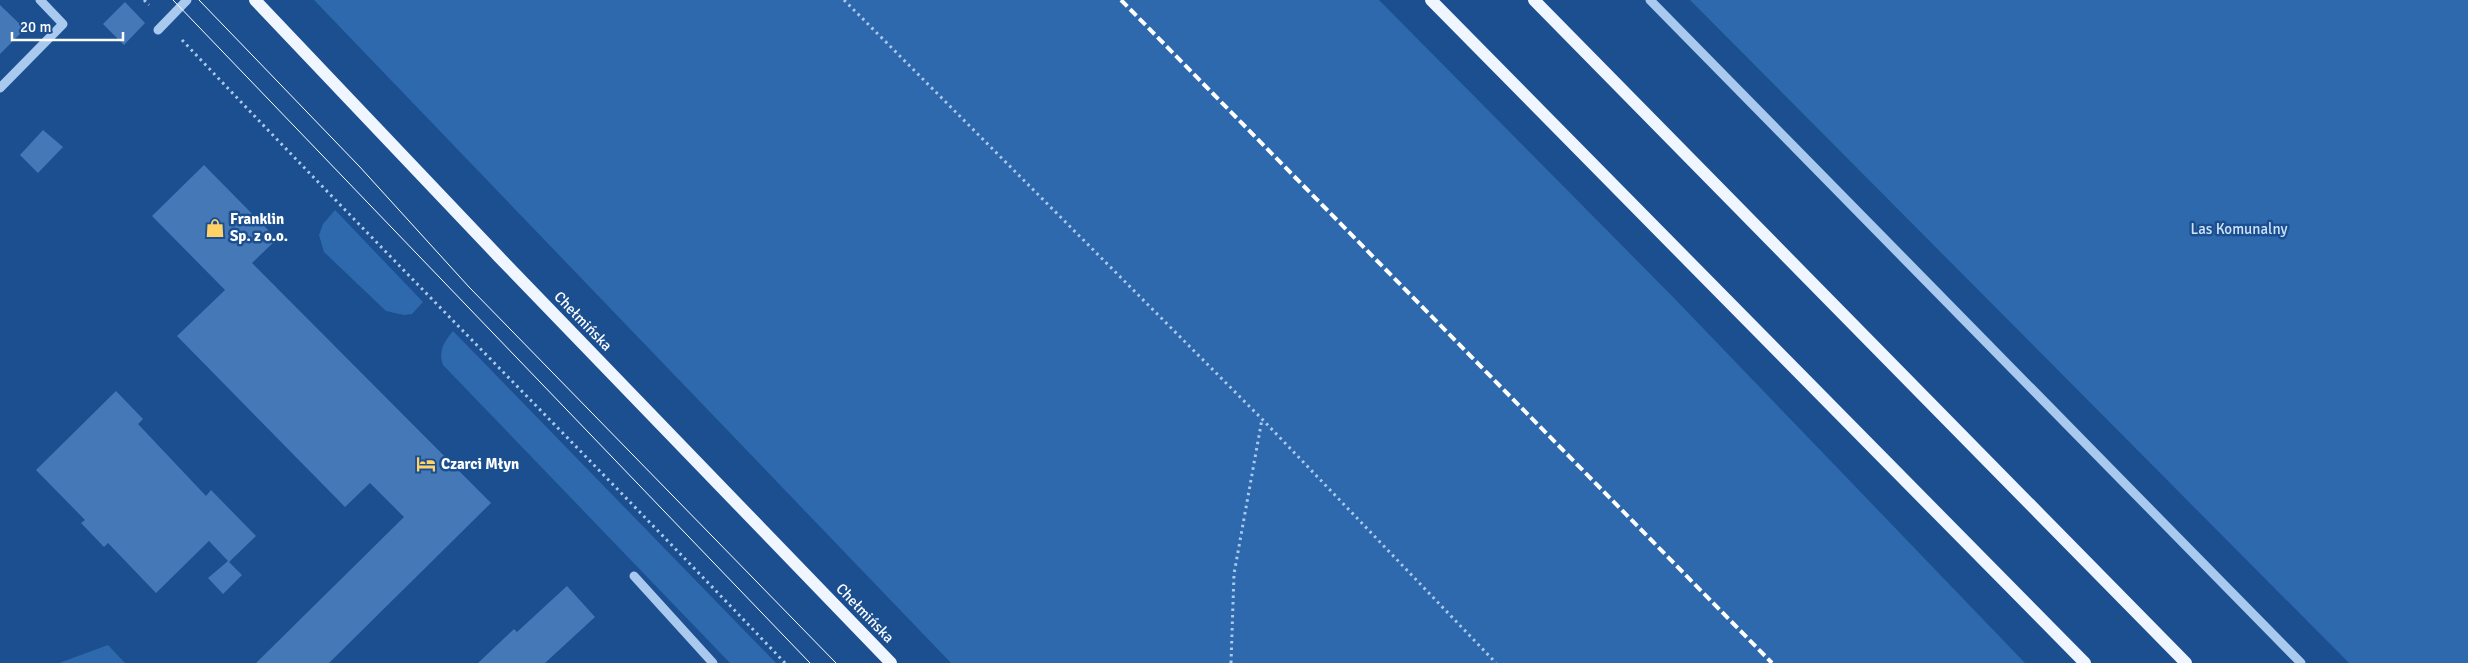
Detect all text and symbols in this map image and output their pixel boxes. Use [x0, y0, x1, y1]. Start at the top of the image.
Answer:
scale bar [12, 10, 124, 42]
text: 20 m [20, 18, 51, 36]
place label: Franklin Sp. z o.o. [230, 210, 288, 245]
shop icon: Franklin Sp. z o.o. [204, 217, 226, 239]
park label: Las Komunalny [2191, 220, 2287, 238]
street label: Chełmińska [550, 288, 616, 354]
hotel icon: Czarci Młyn [415, 453, 437, 475]
place label: Czarci Młyn [441, 455, 519, 473]
street label: Chełmińska [832, 580, 898, 646]

